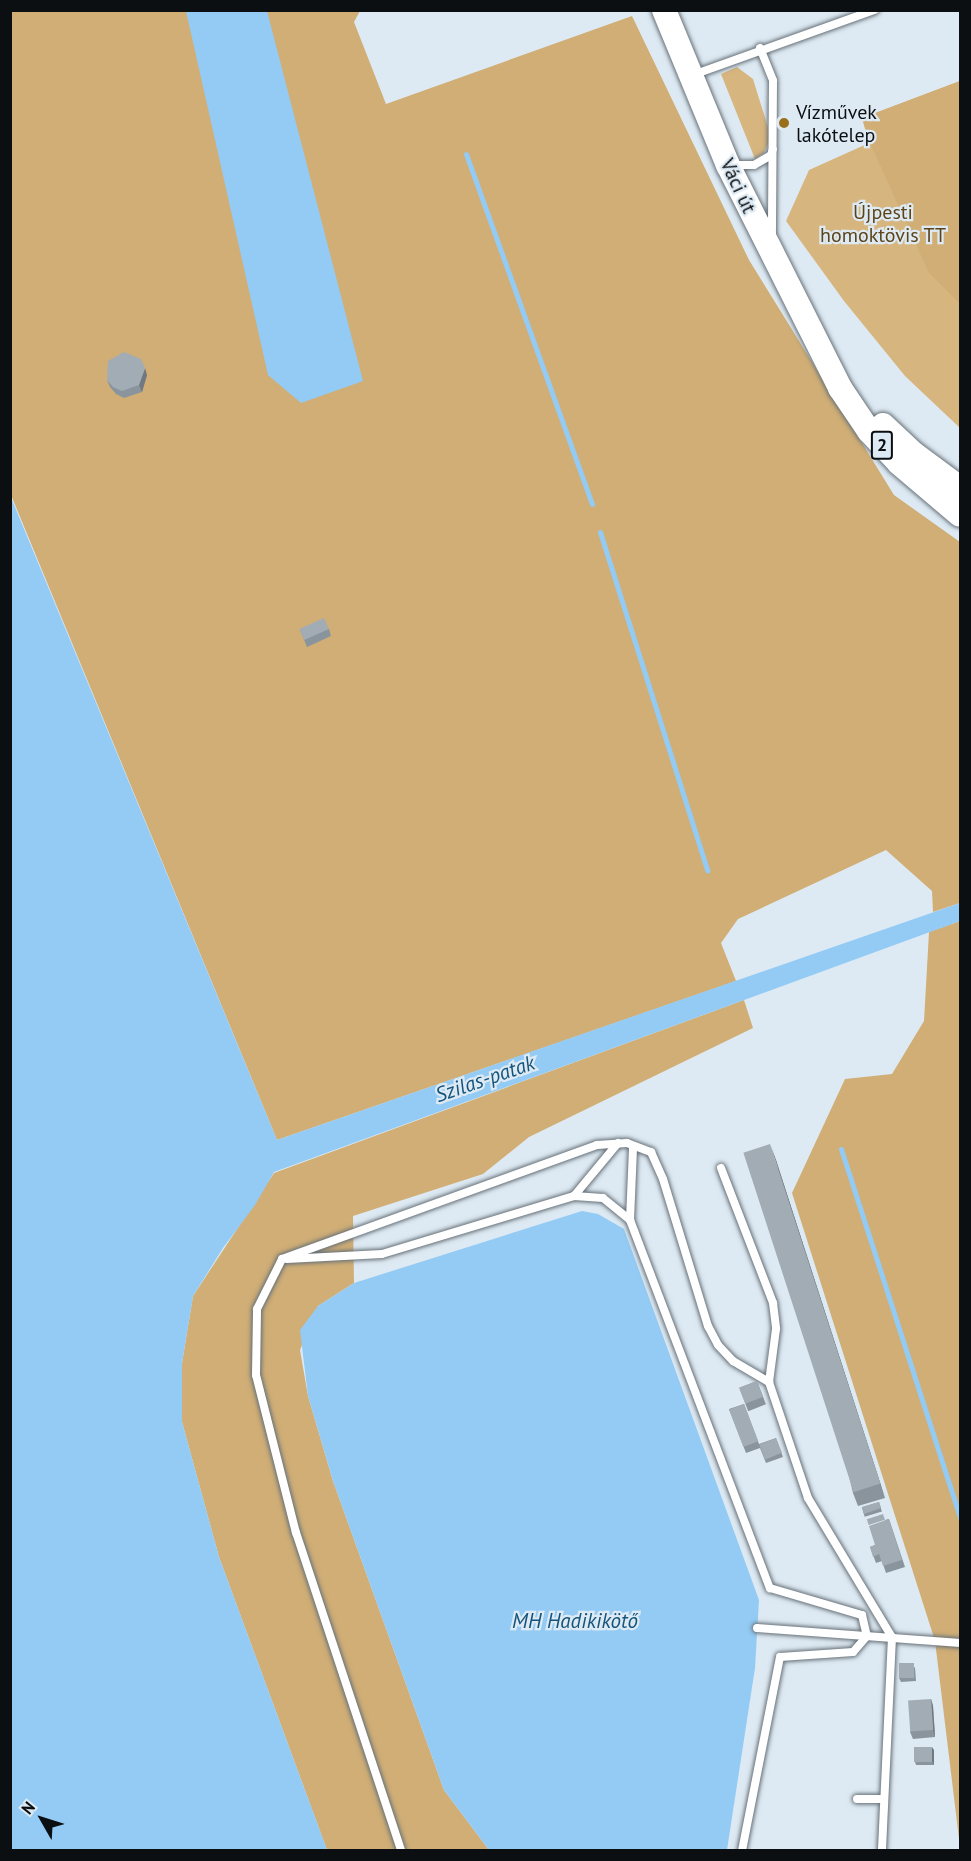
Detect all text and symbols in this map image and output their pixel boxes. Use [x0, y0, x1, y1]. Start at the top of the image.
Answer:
place label: Vízművek lakótelep [796, 100, 877, 147]
marker: Vízművek lakótelep [777, 116, 791, 130]
street label: Váci út [715, 155, 761, 217]
park label: Újpesti homoktövis TT [820, 200, 946, 247]
road number: 2 [870, 430, 894, 460]
water label: Szilas-patak [432, 1050, 538, 1108]
water label: MH Hadikikötő [512, 1608, 638, 1634]
north arrow [12, 1789, 72, 1849]
text: N [17, 1797, 39, 1818]

